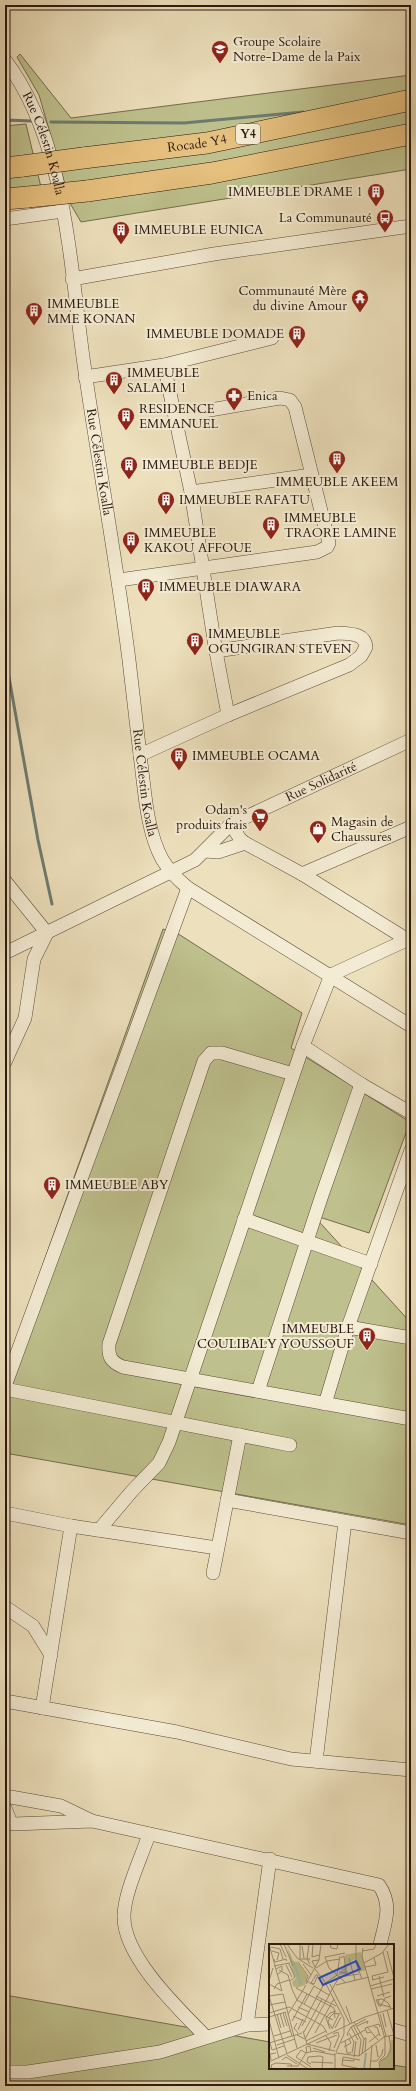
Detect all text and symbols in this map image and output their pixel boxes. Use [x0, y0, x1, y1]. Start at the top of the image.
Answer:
place label: Groupe Scolaire Notre-Dame de la Paix [233, 33, 361, 66]
school or university icon: Groupe Scolaire Notre-Dame de la Paix [210, 39, 230, 64]
street label: Rue Célestin Koalla [18, 89, 69, 197]
road number: Y4 [236, 124, 260, 144]
street label: Rocade Y4 [166, 130, 229, 157]
building icon: IMMEUBLE DRAME 1 [366, 182, 386, 207]
place label: IMMEUBLE DRAME 1 [228, 183, 363, 201]
bus stop icon: La Communauté [375, 208, 395, 233]
place label: La Communauté [279, 209, 372, 227]
building icon: IMMEUBLE EUNICA [111, 220, 131, 245]
place label: IMMEUBLE EUNICA [134, 221, 264, 239]
place label: Communauté Mère du divine Amour [238, 282, 347, 315]
temple icon: Communauté Mère du divine Amour [350, 288, 370, 313]
place label: IMMEUBLE MME KONAN [47, 295, 135, 328]
building icon: IMMEUBLE MME KONAN [24, 301, 44, 326]
building icon: IMMEUBLE DOMADE [287, 324, 307, 349]
place label: IMMEUBLE DOMADE [146, 325, 284, 343]
place label: IMMEUBLE SALAMI 1 [127, 364, 199, 397]
building icon: IMMEUBLE SALAMI 1 [104, 370, 124, 395]
pharmacy icon: Enica [224, 386, 244, 411]
place label: Enica [247, 387, 278, 405]
place label: RESIDENCE EMMANUEL [139, 400, 218, 433]
building icon: RESIDENCE EMMANUEL [116, 406, 136, 431]
street label: Rue Célestin Koalla [82, 407, 117, 517]
building icon: IMMEUBLE AKEEM [327, 449, 347, 474]
building icon: IMMEUBLE BEDJE [119, 455, 139, 480]
place label: IMMEUBLE BEDJE [142, 456, 258, 474]
place label: IMMEUBLE AKEEM [276, 473, 399, 491]
building icon: IMMEUBLE RAFATU [156, 490, 176, 515]
place label: IMMEUBLE RAFATU [179, 491, 310, 509]
place label: IMMEUBLE TRAORE LAMINE [284, 509, 396, 542]
building icon: IMMEUBLE TRAORE LAMINE [261, 515, 281, 540]
place label: IMMEUBLE KAKOU AFFOUE [144, 524, 252, 557]
building icon: IMMEUBLE KAKOU AFFOUE [121, 530, 141, 555]
building icon: IMMEUBLE DIAWARA [136, 577, 156, 602]
place label: IMMEUBLE DIAWARA [159, 578, 302, 596]
place label: IMMEUBLE OGUNGIRAN STEVEN [208, 625, 352, 658]
building icon: IMMEUBLE OGUNGIRAN STEVEN [185, 631, 205, 656]
street label: Rue Célestin Koalla [128, 728, 162, 839]
building icon: IMMEUBLE OCAMA [169, 746, 189, 771]
place label: IMMEUBLE OCAMA [192, 747, 320, 765]
street label: Rue Solidarité [282, 757, 360, 806]
place label: Odam's produits frais [176, 801, 247, 834]
supermarket icon: Odam's produits frais [250, 807, 270, 832]
place label: Magasin de Chaussures [331, 813, 394, 846]
shop icon: Magasin de Chaussures [308, 819, 328, 844]
building icon: IMMEUBLE ABY [42, 1175, 62, 1200]
place label: IMMEUBLE ABY [65, 1176, 169, 1194]
place label: IMMEUBLE COULIBALY YOUSSOUF [197, 1320, 354, 1353]
building icon: IMMEUBLE COULIBALY YOUSSOUF [357, 1326, 377, 1351]
inset map [269, 1944, 394, 2069]

